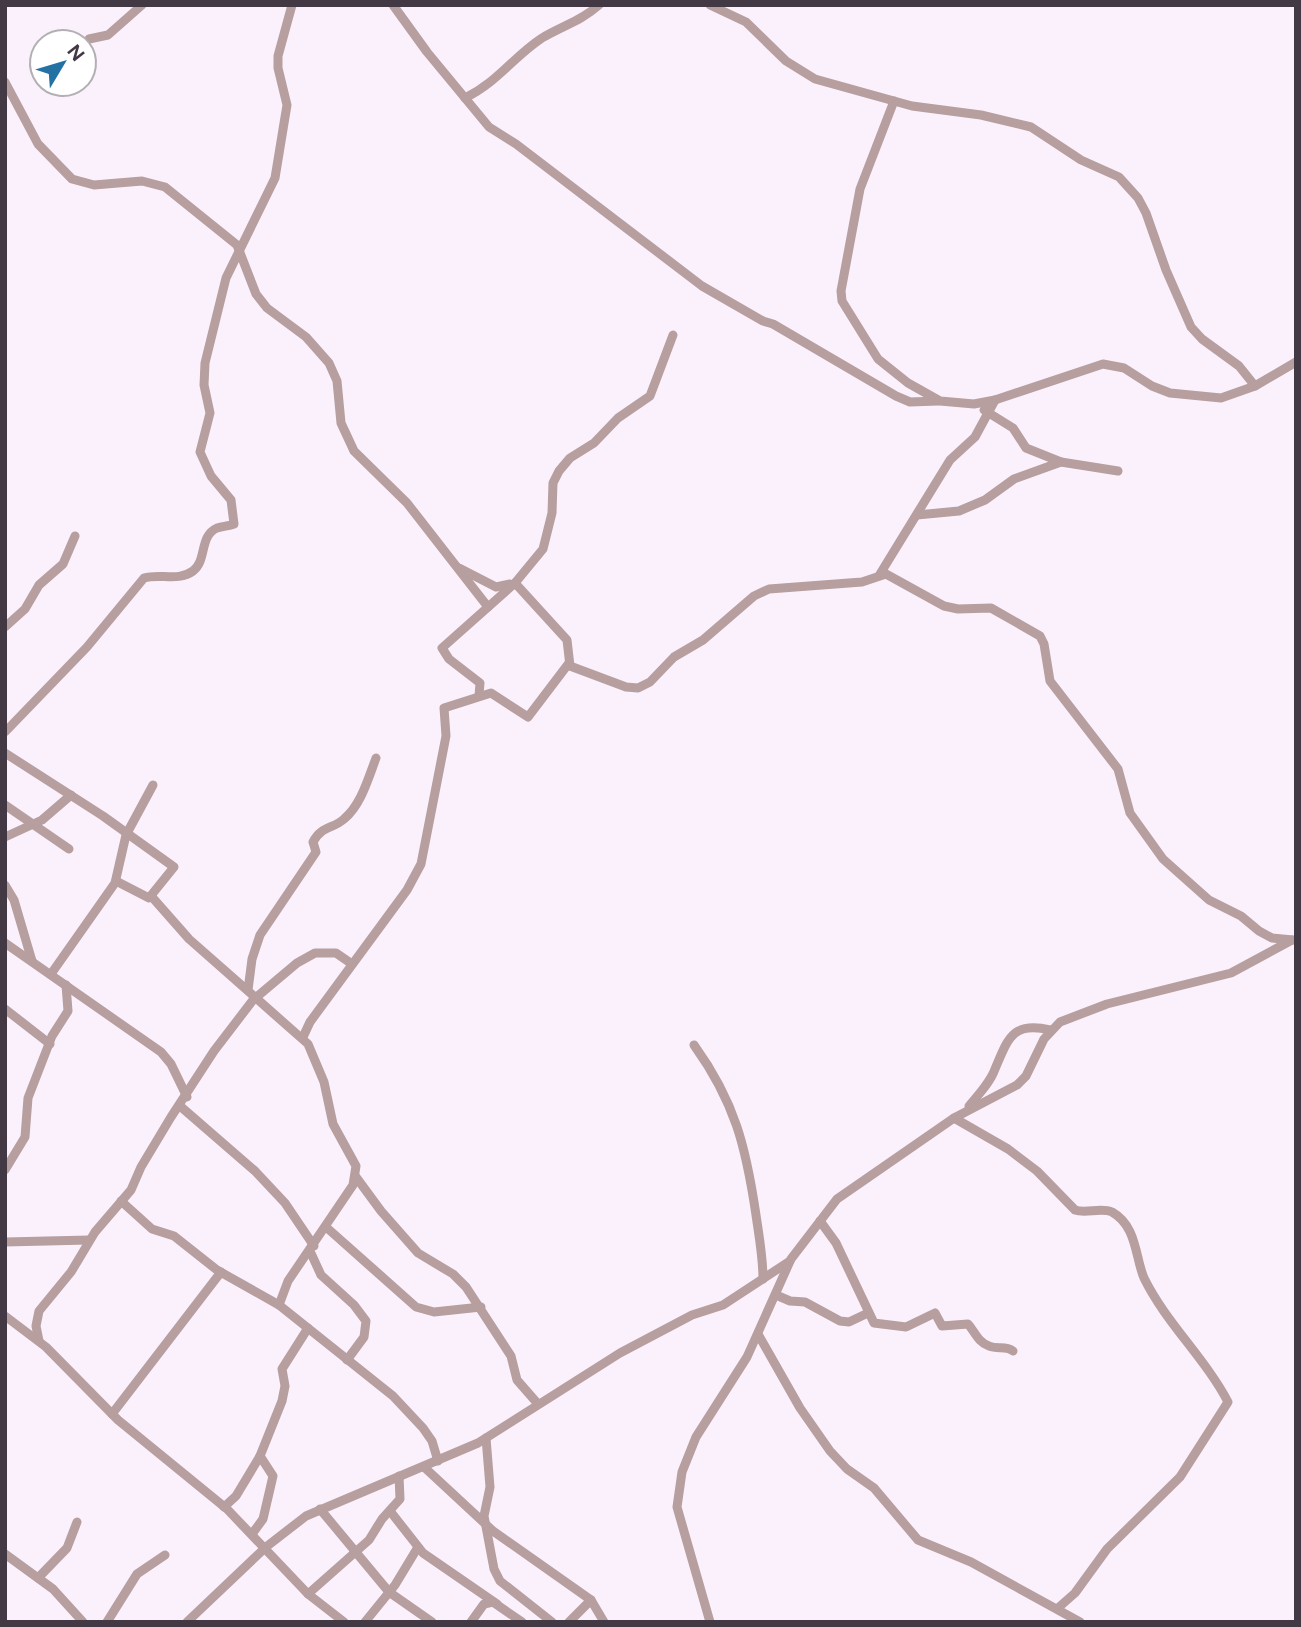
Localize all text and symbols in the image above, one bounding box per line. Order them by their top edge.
north arrow [28,28,98,98]
text: N [62,40,90,66]

